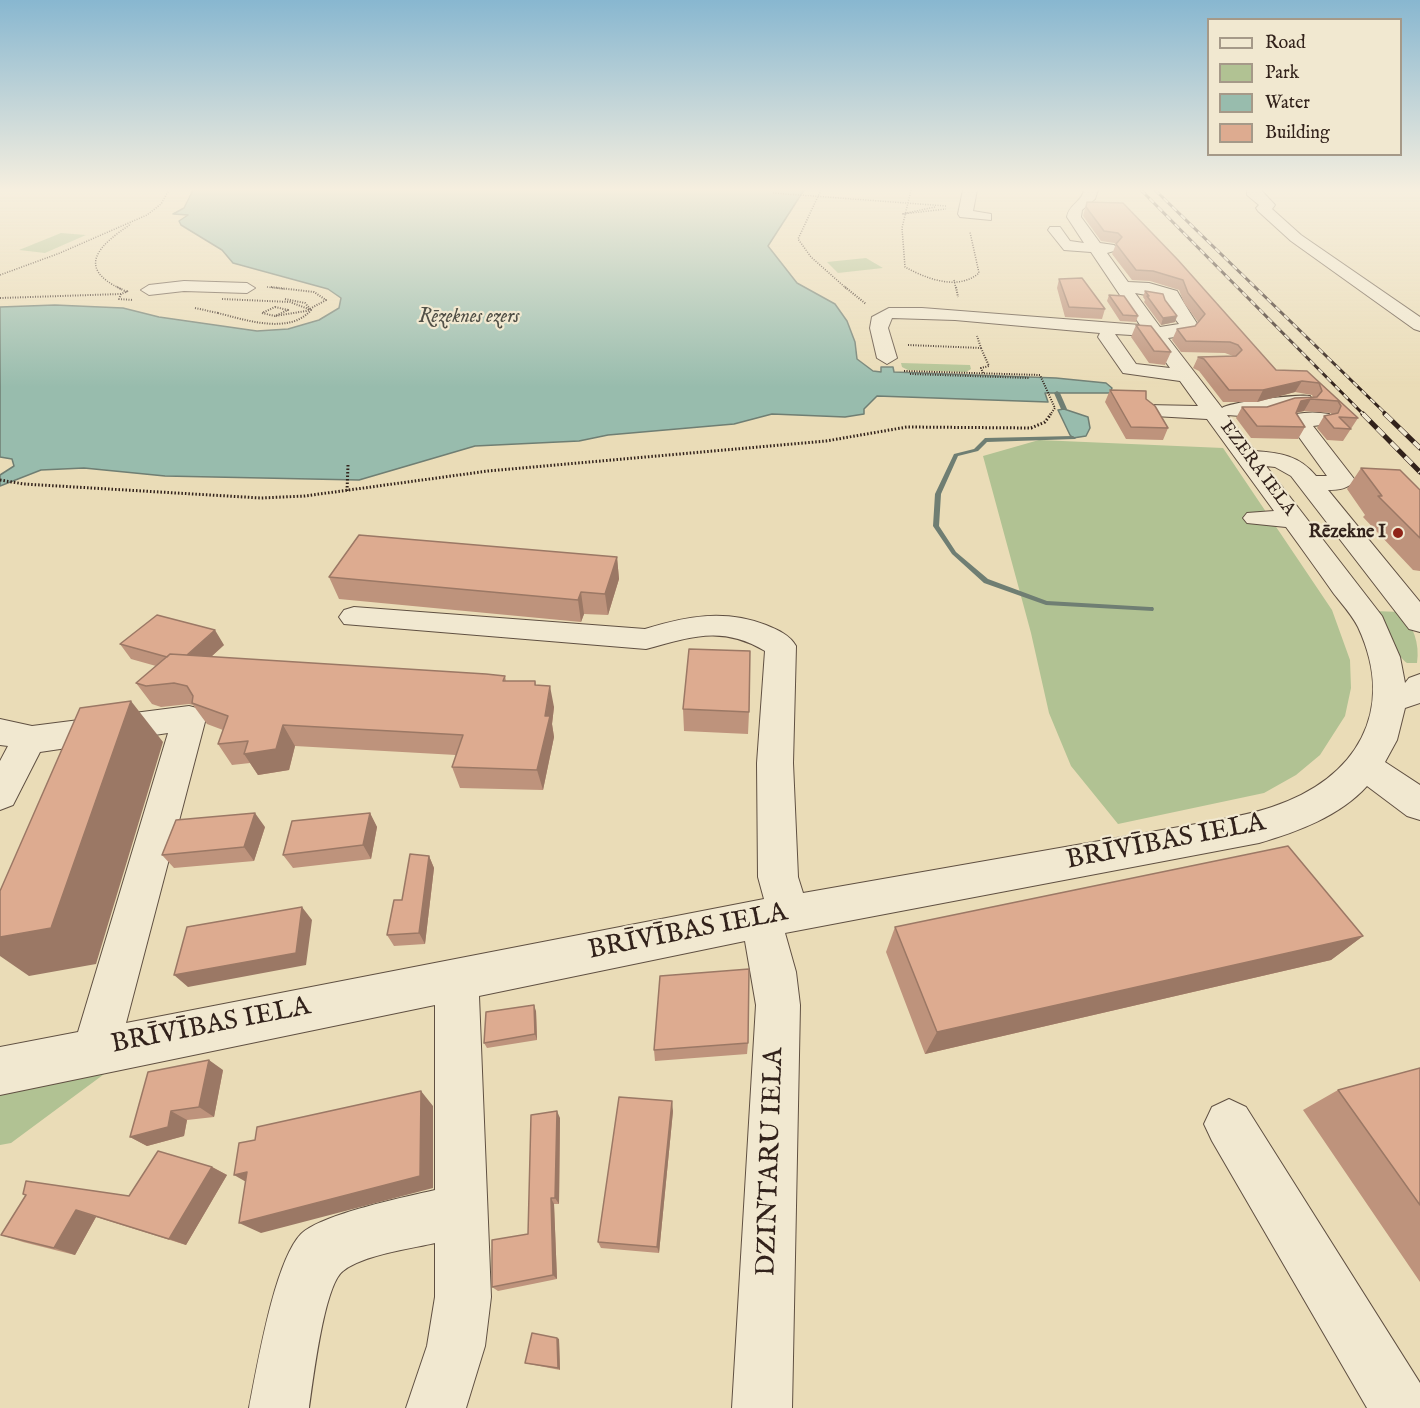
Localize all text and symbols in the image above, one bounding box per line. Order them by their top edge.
legend [1207,18,1402,156]
text: Road [1265,32,1306,55]
text: Park [1265,62,1299,85]
text: Water [1265,92,1310,115]
text: Building [1265,122,1330,145]
water label: Rēzeknes ezers [418,306,520,330]
street label: EZERA IELA [1215,418,1299,520]
place label: Rēzekne I [1308,522,1386,544]
marker: Rēzekne I [1391,526,1405,540]
street label: BRĪVĪBAS IELA [1063,808,1269,878]
street label: BRĪVĪBAS IELA [585,898,791,968]
street label: BRĪVĪBAS IELA [108,992,314,1062]
street label: DZINTARU IELA [752,1047,792,1277]

